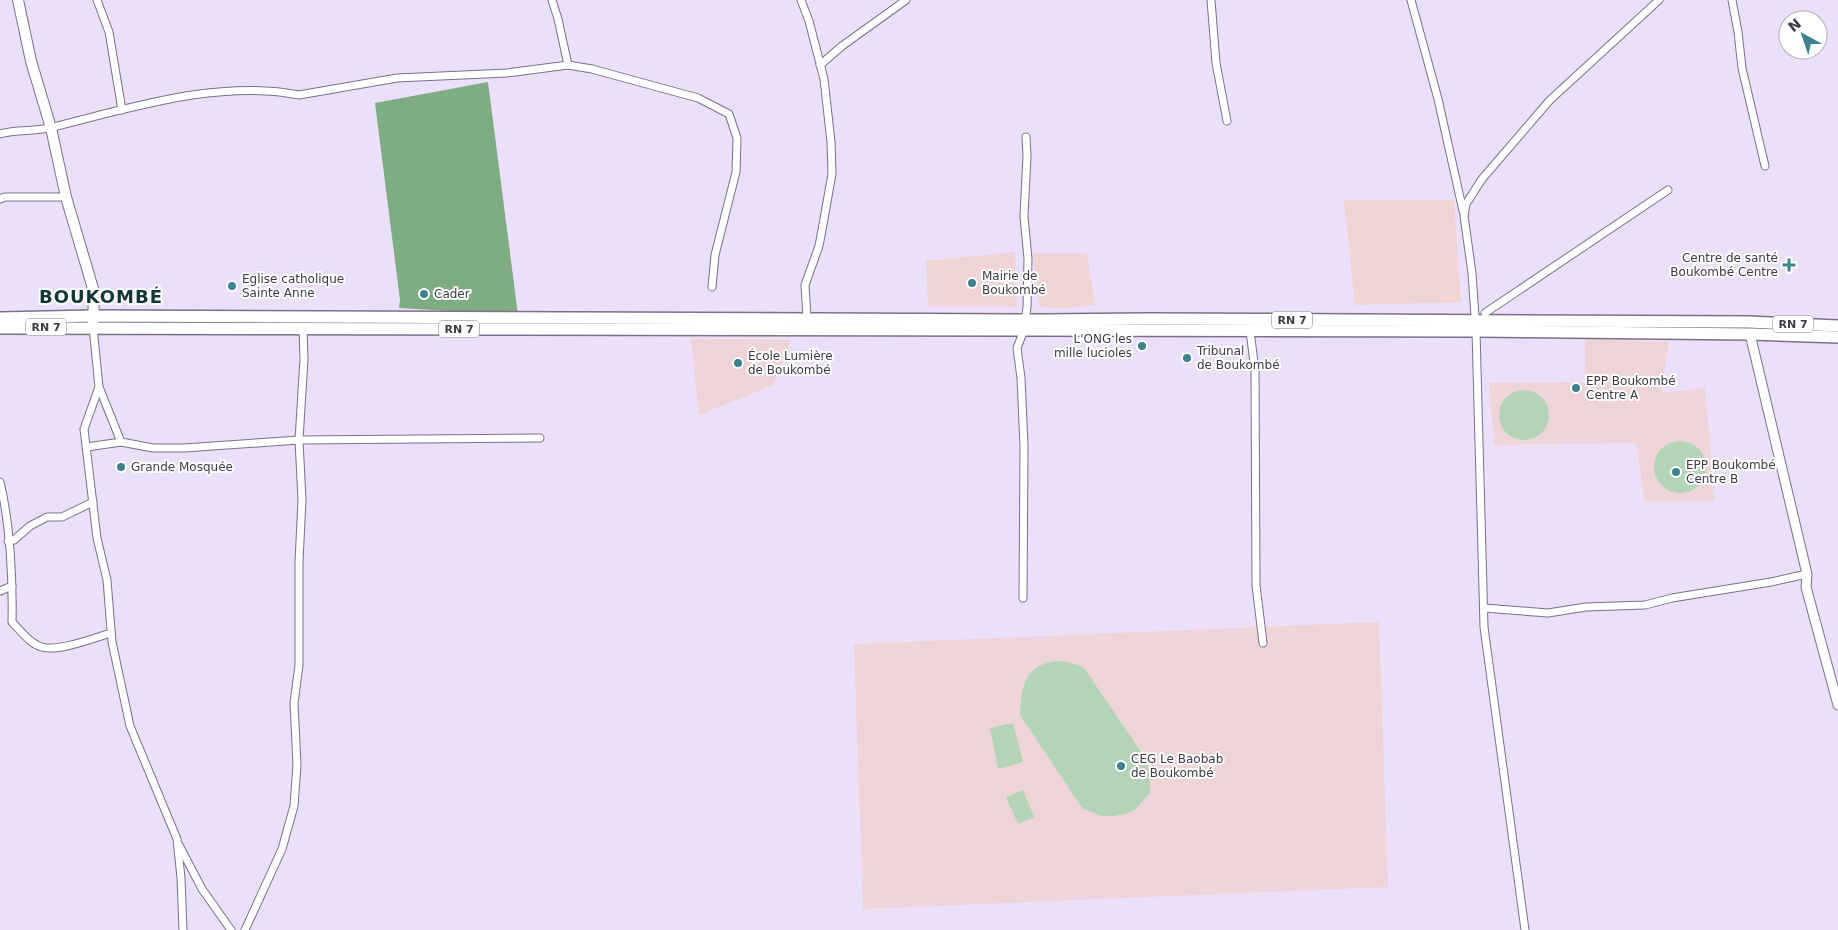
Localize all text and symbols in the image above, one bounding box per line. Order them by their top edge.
north arrow [1778,10,1828,60]
text: N [1785,15,1804,35]
place label: Centre de santé Boukombé Centre [1670,251,1778,279]
marker: Centre de santé Boukombé Centre [1782,258,1796,272]
place label: Mairie de Boukombé [982,269,1046,297]
place label: Eglise catholique Sainte Anne [242,272,344,300]
marker: Mairie de Boukombé [966,277,978,289]
marker: Eglise catholique Sainte Anne [226,280,238,292]
district label: BOUKOMBÉ [39,286,163,307]
place label: Cader [434,287,470,301]
marker: Cader [418,288,430,300]
road number: RN 7 [1272,312,1312,328]
road number: RN 7 [1773,316,1813,332]
road number: RN 7 [26,318,66,336]
road number: RN 7 [439,320,479,338]
place label: L'ONG les mille lucioles [1054,332,1132,360]
marker: L'ONG les mille lucioles [1136,340,1148,352]
place label: Tribunal de Boukombé [1196,344,1280,372]
place label: École Lumière de Boukombé [748,348,833,377]
marker: Tribunal de Boukombé [1181,352,1193,364]
marker: École Lumière de Boukombé [732,357,744,369]
place label: EPP Boukombé Centre A [1586,374,1676,402]
marker: EPP Boukombé Centre A [1570,382,1582,394]
place label: EPP Boukombé Centre B [1686,458,1776,486]
place label: Grande Mosquée [131,460,233,474]
marker: Grande Mosquée [115,461,127,473]
marker: EPP Boukombé Centre B [1670,466,1682,478]
place label: CEG Le Baobab de Boukombé [1131,752,1223,780]
marker: CEG Le Baobab de Boukombé [1115,760,1127,772]

